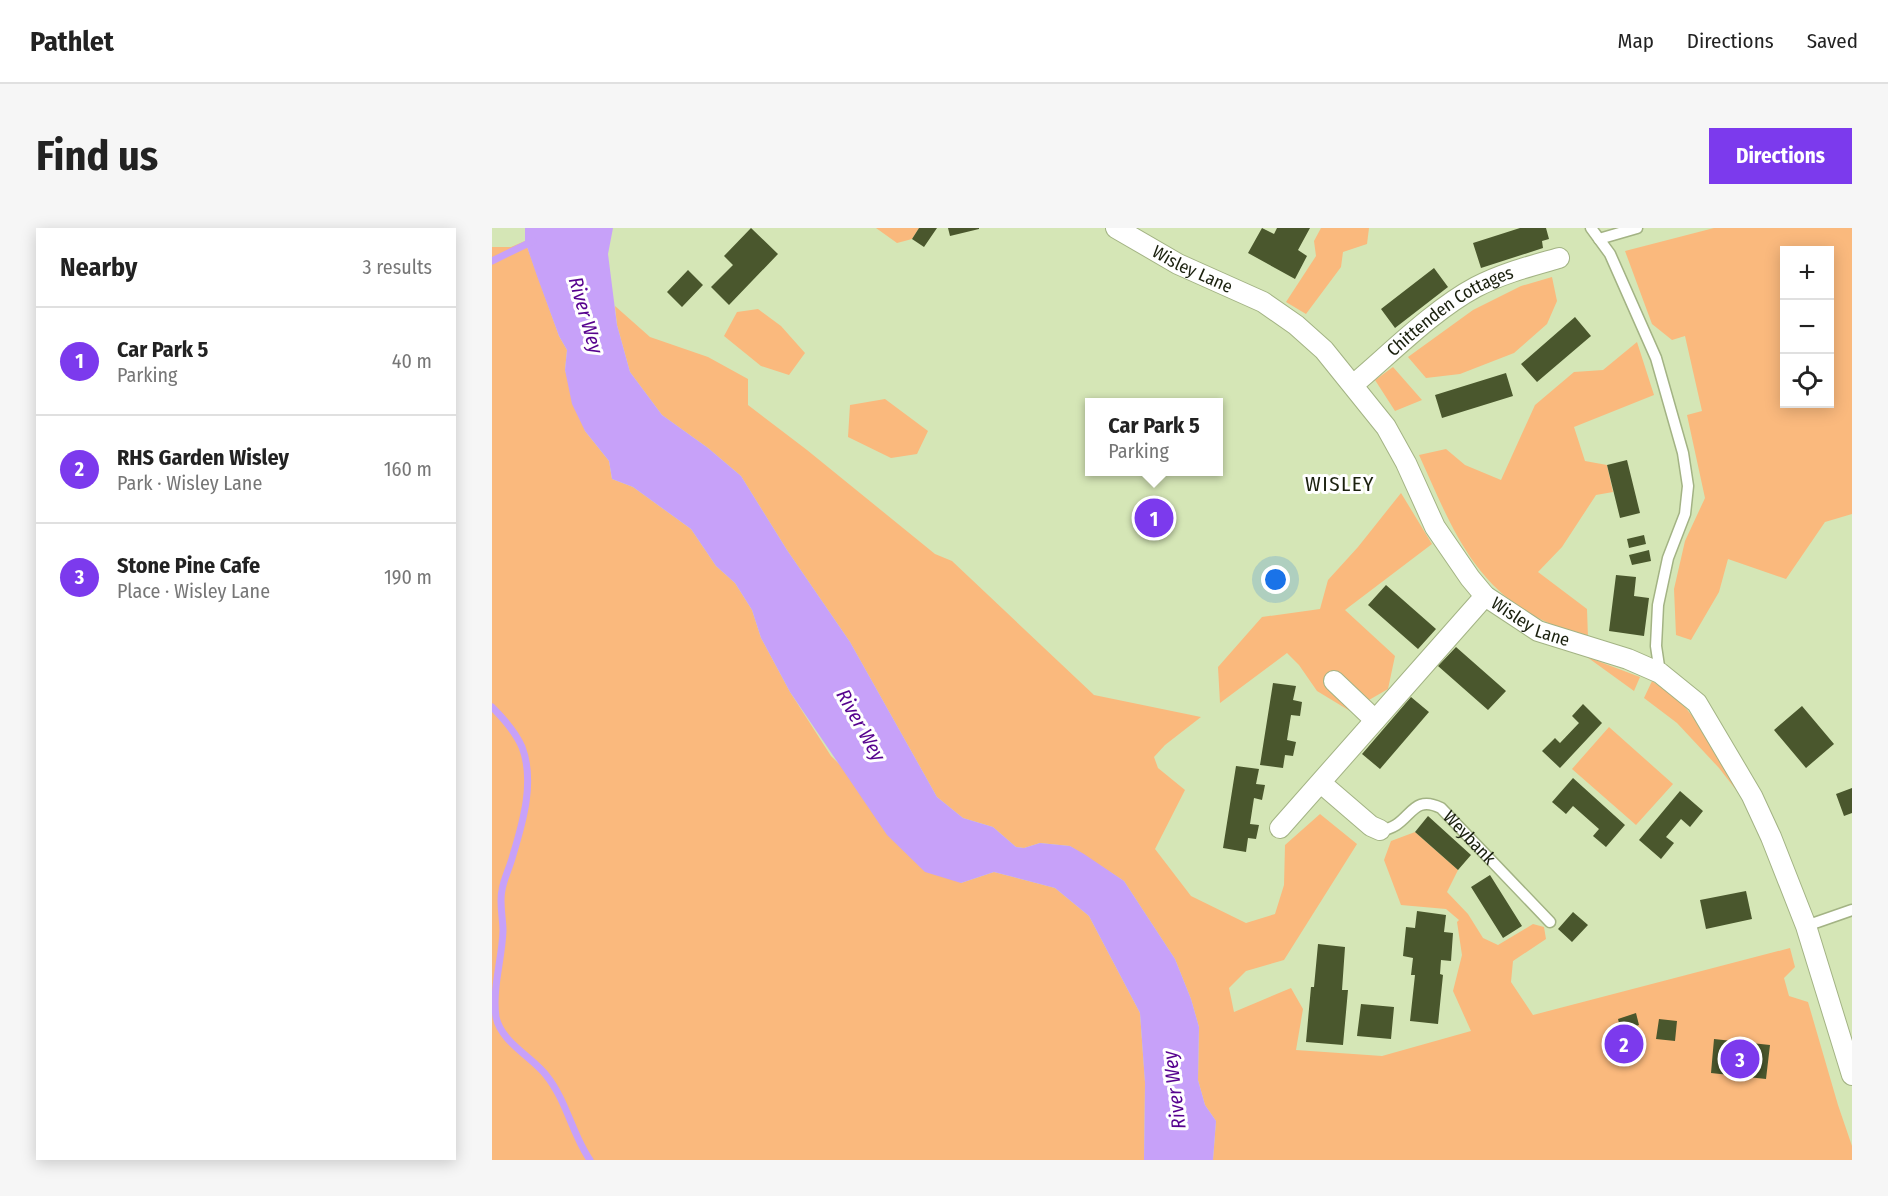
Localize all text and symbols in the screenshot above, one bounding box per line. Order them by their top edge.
text: Pathlet [30,25,114,58]
text: Map [1617,28,1654,54]
text: Directions [1687,28,1774,54]
text: Saved [1807,28,1858,54]
button: Directions [1709,128,1852,184]
text: Find us [36,131,158,181]
street label: Wisley Lane [1148,240,1236,298]
map controls [1780,246,1834,408]
button: + [1780,246,1834,300]
text: Nearby [60,252,137,283]
text: 3 results [363,255,432,279]
street label: Chittenden Cottages [1382,261,1517,361]
water label: River Wey [564,274,609,357]
button: − [1780,300,1834,354]
text: Car Park 5 [117,336,208,363]
text: 1 [75,349,84,373]
text: 40 m [392,349,432,373]
button: locate [1780,354,1834,408]
text: Parking [117,363,178,387]
popup [1085,398,1223,476]
text: Car Park 5 [1108,412,1200,439]
text: Parking [1108,439,1169,463]
text: RHS Garden Wisley [117,444,289,471]
text: 2 [75,457,84,481]
text: 160 m [384,457,432,481]
text: Park · Wisley Lane [117,471,262,495]
district label: WISLEY [1305,471,1375,497]
pin: 1 [1134,496,1174,540]
text: Stone Pine Cafe [117,552,260,579]
text: 3 [75,565,84,589]
text: 190 m [384,565,432,589]
your location [1261,565,1290,594]
text: Place · Wisley Lane [117,579,270,603]
street label: Wisley Lane [1487,592,1573,651]
water label: River Wey [831,685,891,766]
street label: Weybank [1439,806,1501,870]
pin: 2 [1604,1022,1644,1066]
pin: 3 [1720,1036,1760,1082]
water label: River Wey [1157,1048,1191,1130]

